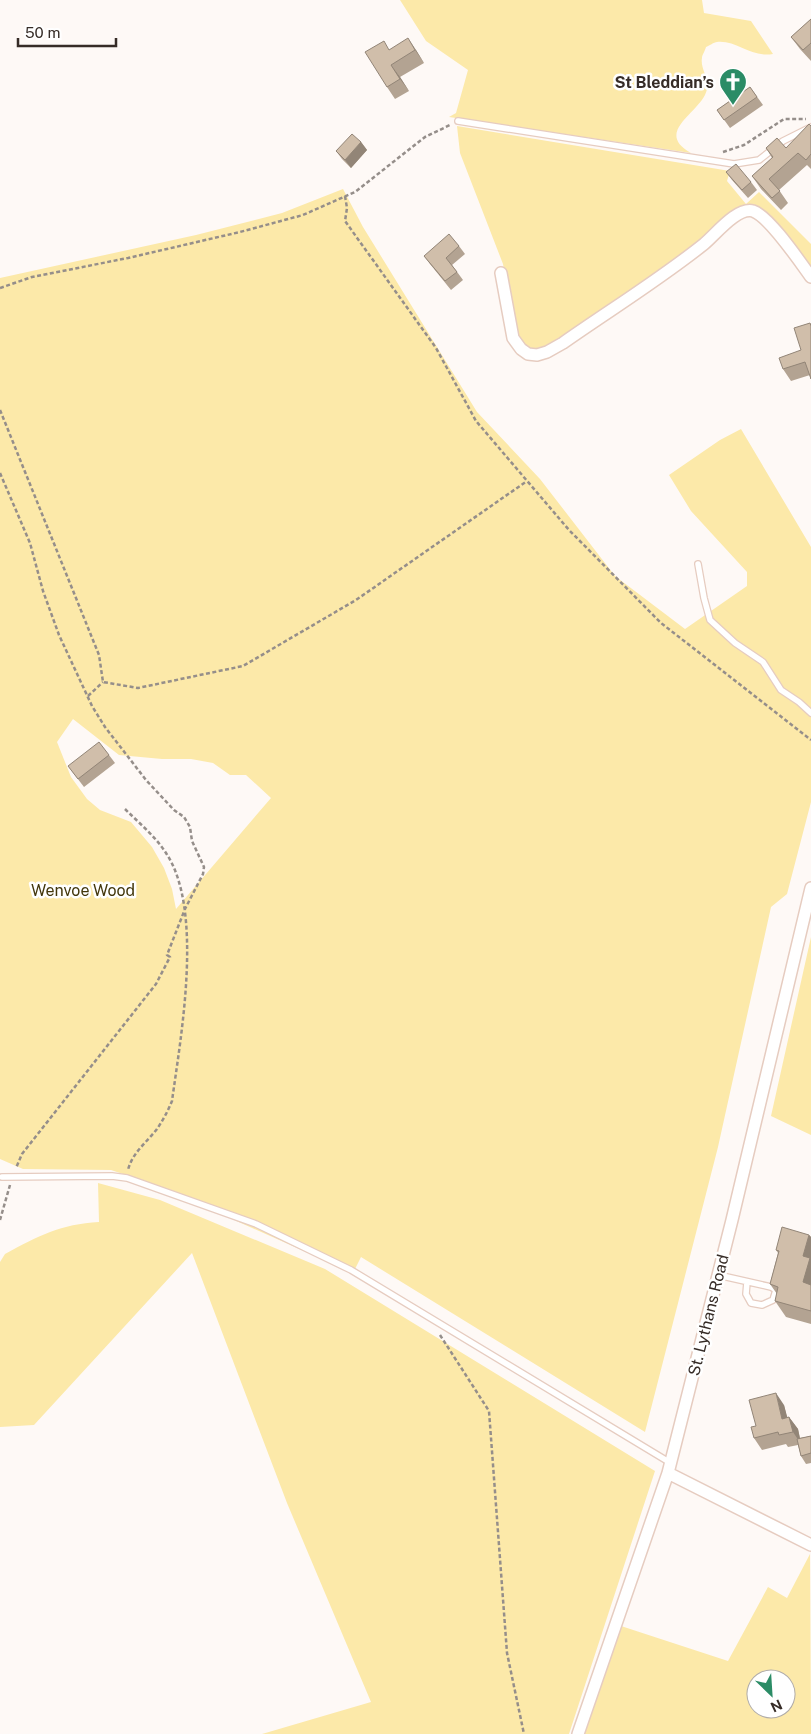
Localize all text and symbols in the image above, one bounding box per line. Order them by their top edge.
scale bar [18,15,115,47]
text: 50 m [25,24,60,41]
church icon: St Bleddian’s [718,67,748,106]
place label: St Bleddian’s [614,73,714,92]
park label: Wenvoe Wood [31,881,135,900]
street label: St. Lythans Road [684,1252,733,1378]
north arrow [746,1669,796,1719]
text: N [768,1696,785,1715]

